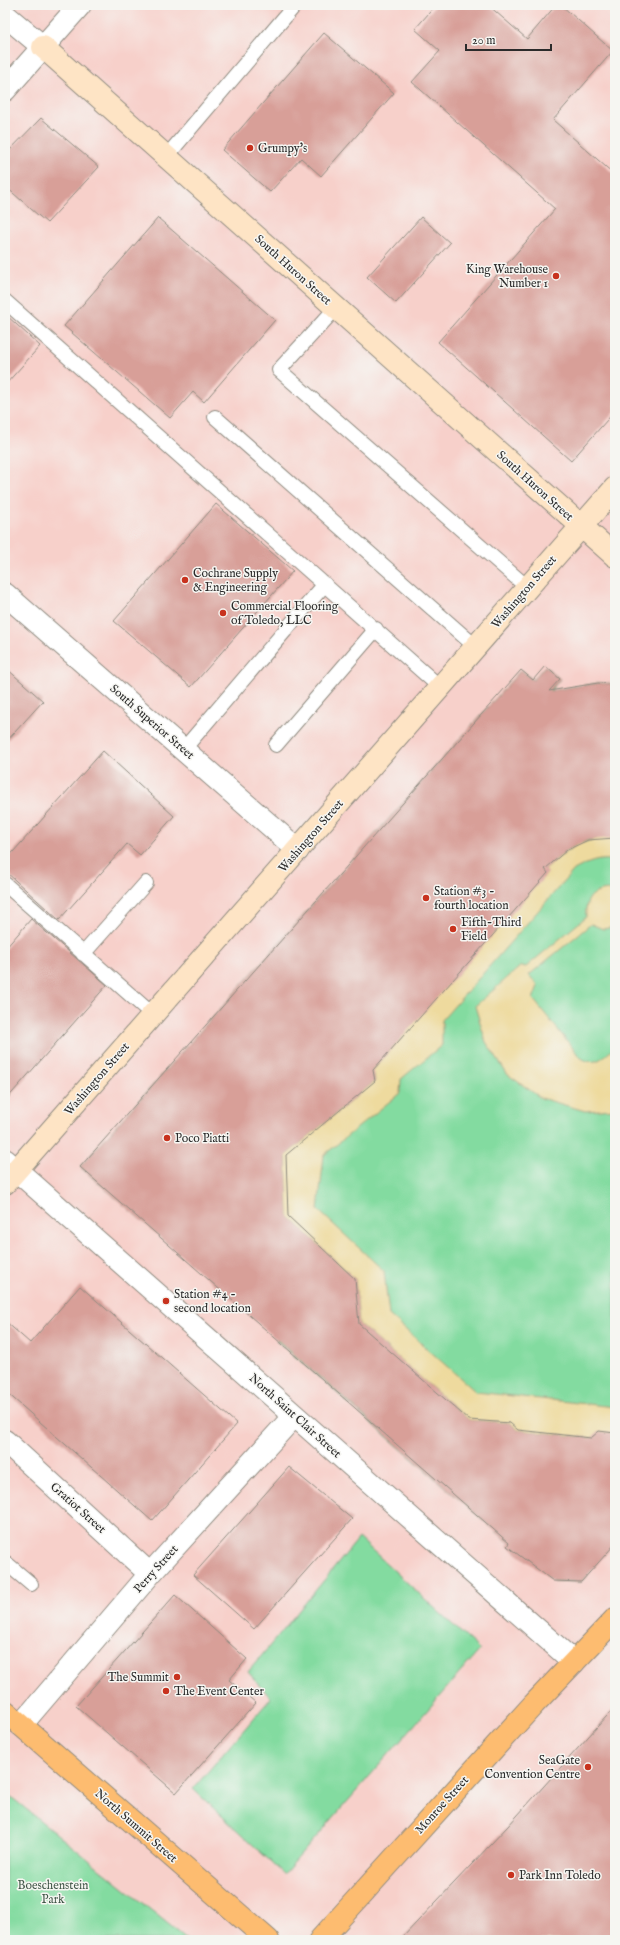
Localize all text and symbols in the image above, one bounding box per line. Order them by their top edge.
scale bar [466,26,551,52]
text: 20 m [472,33,495,48]
place label: Grumpy's [258,141,307,157]
marker: Grumpy's [245,143,255,153]
street label: South Huron Street [252,232,334,308]
place label: King Warehouse Number 1 [466,262,548,291]
marker: King Warehouse Number 1 [551,271,561,281]
street label: South Huron Street [494,448,576,524]
street label: Washington Street [488,552,560,632]
place label: Cochrane Supply & Engineering [193,566,278,595]
marker: Cochrane Supply & Engineering [180,575,190,585]
place label: Commercial Flooring of Toledo, LLC [231,599,339,628]
marker: Commercial Flooring of Toledo, LLC [218,608,228,618]
street label: South Superior Street [106,681,197,764]
street label: Washington Street [275,796,347,876]
place label: Station #3 - fourth location [434,884,509,913]
marker: Station #3 - fourth location [421,893,431,903]
place label: Fifth-Third Field [461,915,522,944]
marker: Fifth-Third Field [448,924,458,934]
street label: Washington Street [61,1039,133,1119]
place label: Poco Piatti [175,1131,229,1146]
marker: Poco Piatti [162,1133,172,1143]
place label: Station #4 - second location [174,1287,251,1316]
marker: Station #4 - second location [161,1296,171,1306]
street label: North Saint Clair Street [246,1371,344,1461]
street label: Gratiot Street [47,1479,109,1537]
street label: Perry Street [131,1542,181,1596]
place label: The Summit [108,1670,169,1685]
marker: The Summit [172,1672,182,1682]
place label: The Event Center [174,1684,264,1699]
marker: The Event Center [161,1686,171,1696]
place label: SeaGate Convention Centre [484,1753,580,1782]
marker: SeaGate Convention Centre [583,1762,593,1772]
street label: Monroe Street [412,1773,472,1837]
street label: North Summit Street [92,1786,180,1866]
place label: Park Inn Toledo [519,1868,601,1883]
marker: Park Inn Toledo [506,1870,516,1880]
park label: Boeschenstein Park [18,1878,89,1907]

